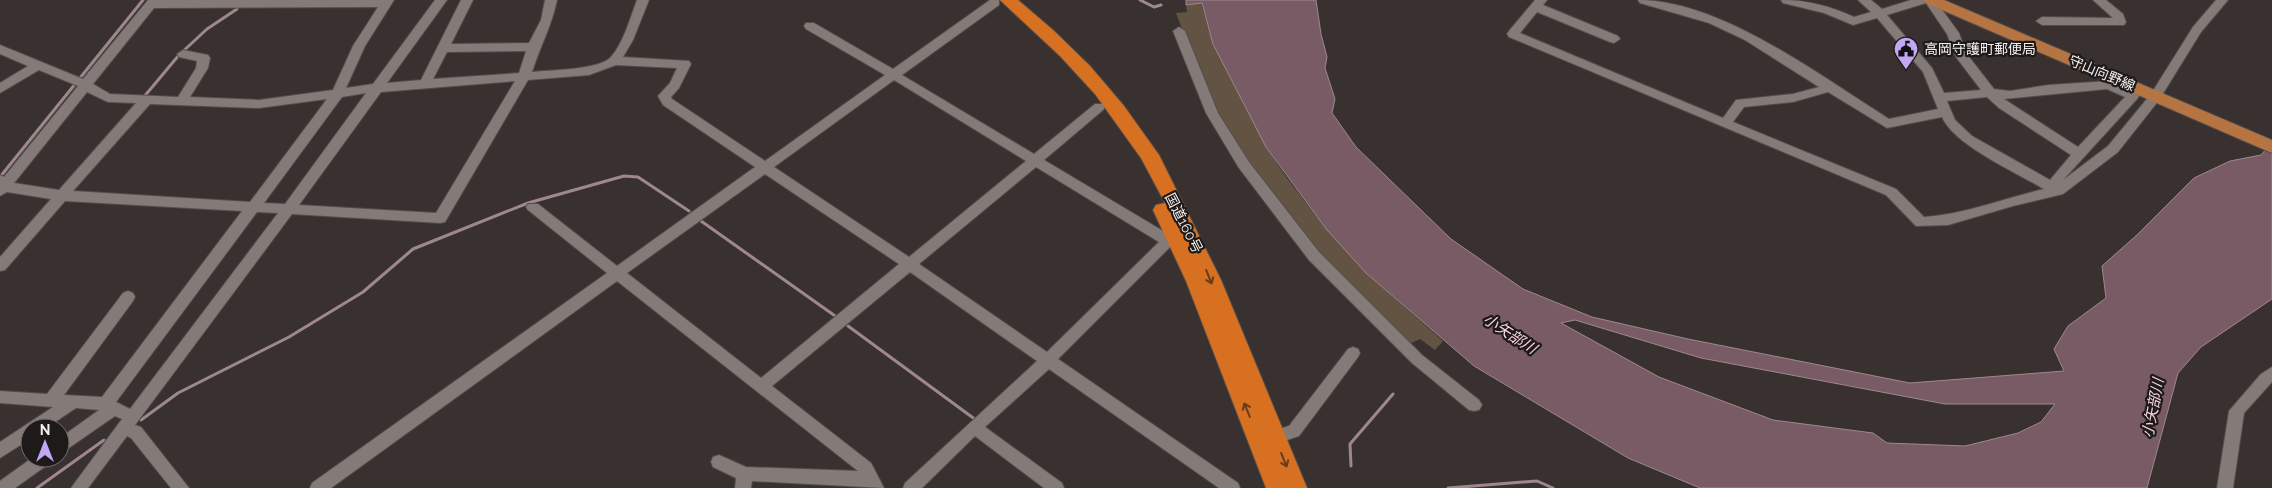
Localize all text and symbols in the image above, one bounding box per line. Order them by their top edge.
public building icon: 高岡守護町郵便局 [1893,36,1919,70]
place label: 高岡守護町郵便局 [1924,41,2036,57]
street label: 守山向野線 [2067,52,2137,94]
street label: 国道160号 [1162,190,1206,256]
one-way arrow [1205,269,1215,284]
water label: 小矢部川 [1480,310,1542,359]
water label: 小矢部川 [2138,375,2168,439]
one-way arrow [1241,403,1251,418]
north arrow [20,418,70,468]
text: N [40,422,50,438]
one-way arrow [1280,451,1289,467]

